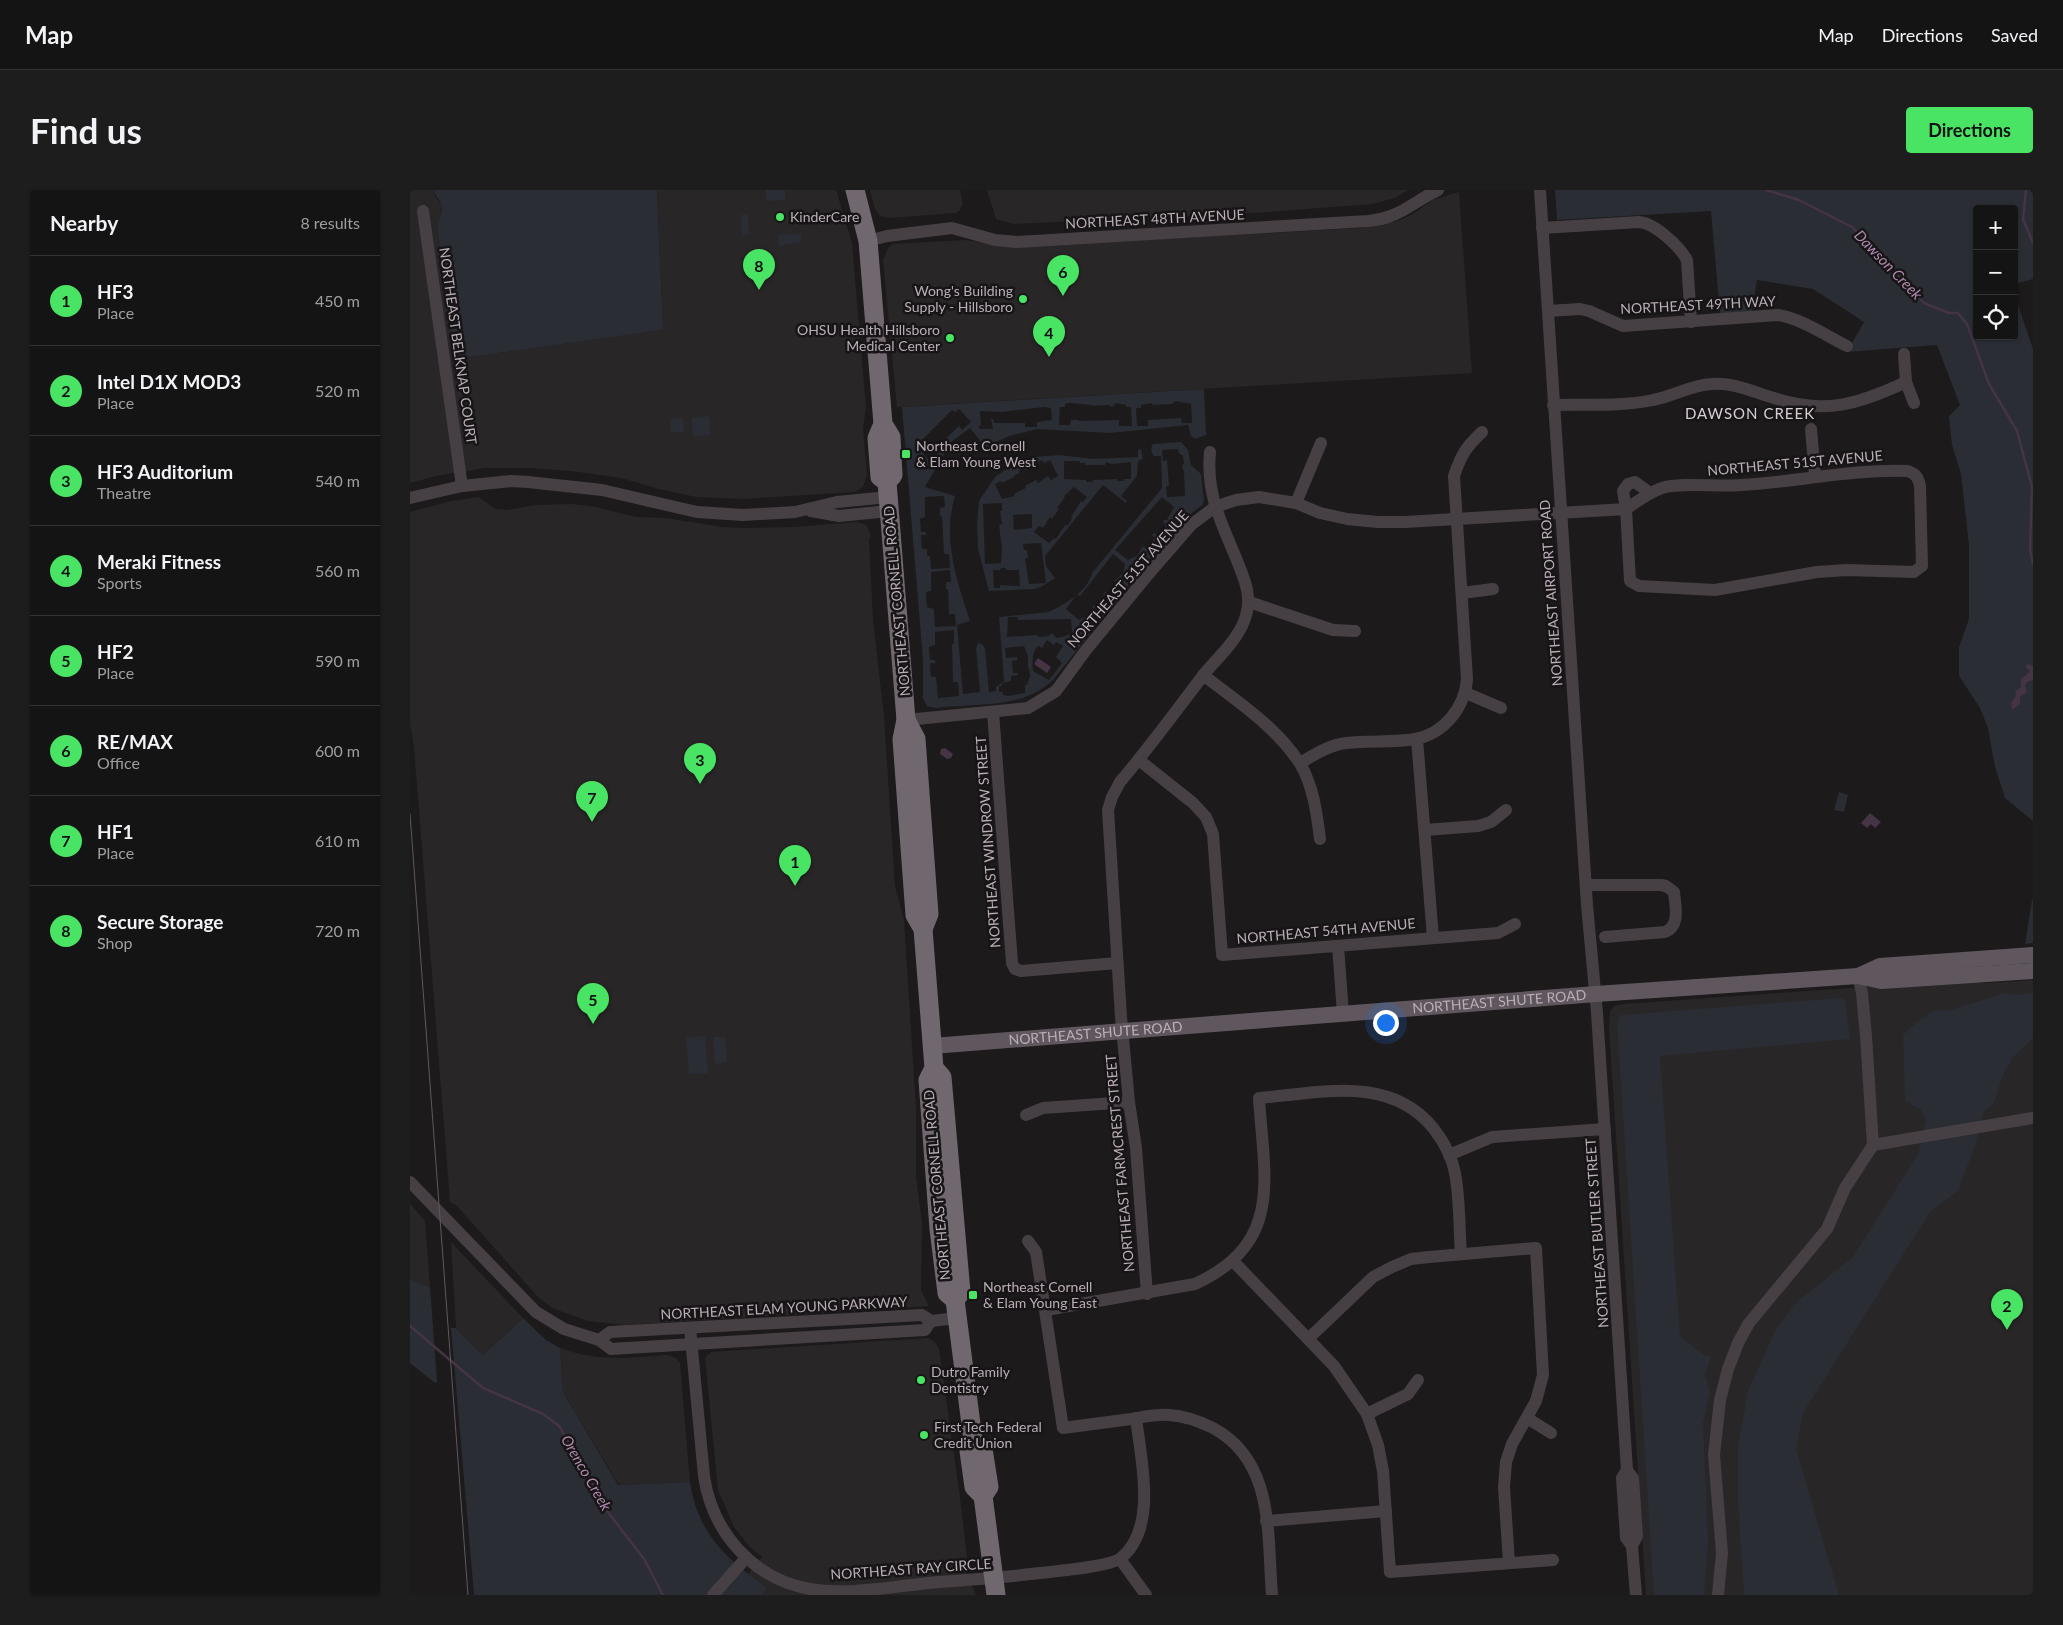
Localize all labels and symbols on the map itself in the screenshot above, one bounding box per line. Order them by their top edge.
street label: NORTHEAST 48TH AVENUE [1065,205,1245,232]
place label: KinderCare [790,208,859,225]
marker: KinderCare [774,211,786,223]
water label: Dawson Creek [1851,226,1927,303]
street label: NORTHEAST BELKNAP COURT [436,246,481,446]
pin: 8 [743,249,775,290]
pin: 6 [1047,255,1079,296]
place label: Wong's Building Supply - Hillsboro [904,282,1013,315]
street label: NORTHEAST 49TH WAY [1620,292,1776,317]
marker: Wong's Building Supply - Hillsboro [1017,293,1029,305]
pin: 4 [1033,316,1065,357]
place label: OHSU Health Hillsboro Medical Center [797,321,940,354]
marker: OHSU Health Hillsboro Medical Center [944,332,956,344]
district label: DAWSON CREEK [1685,404,1815,422]
place label: Northeast Cornell & Elam Young West [916,437,1036,470]
street label: NORTHEAST 51ST AVENUE [1707,446,1883,479]
marker: Northeast Cornell & Elam Young West [900,448,912,460]
street label: NORTHEAST AIRPORT ROAD [1536,499,1565,687]
street label: NORTHEAST CORNELL ROAD [880,505,913,697]
street label: NORTHEAST 51ST AVENUE [1063,507,1192,651]
street label: NORTHEAST WINDROW STREET [972,735,1003,948]
pin: 3 [684,743,716,784]
pin: 7 [576,781,608,822]
pin: 1 [779,845,811,886]
street label: NORTHEAST 54TH AVENUE [1236,914,1416,947]
pin: 5 [577,983,609,1024]
street label: NORTHEAST SHUTE ROAD [1412,986,1587,1016]
your location [1373,1010,1399,1036]
street label: NORTHEAST SHUTE ROAD [1008,1017,1183,1048]
street label: NORTHEAST FARMCREST STREET [1101,1053,1137,1273]
street label: NORTHEAST CORNELL ROAD [920,1089,953,1281]
street label: NORTHEAST BUTLER STREET [1581,1137,1612,1328]
place label: Northeast Cornell & Elam Young East [983,1278,1097,1311]
marker: Northeast Cornell & Elam Young East [967,1289,979,1301]
pin: 2 [1991,1289,2023,1330]
street label: NORTHEAST ELAM YOUNG PARKWAY [660,1293,908,1322]
place label: Dutro Family Dentistry [931,1363,1011,1396]
marker: Dutro Family Dentistry [915,1374,927,1386]
place label: First Tech Federal Credit Union [934,1418,1042,1451]
marker: First Tech Federal Credit Union [918,1429,930,1441]
water label: Orenco Creek [558,1431,616,1514]
street label: NORTHEAST RAY CIRCLE [830,1554,992,1583]

